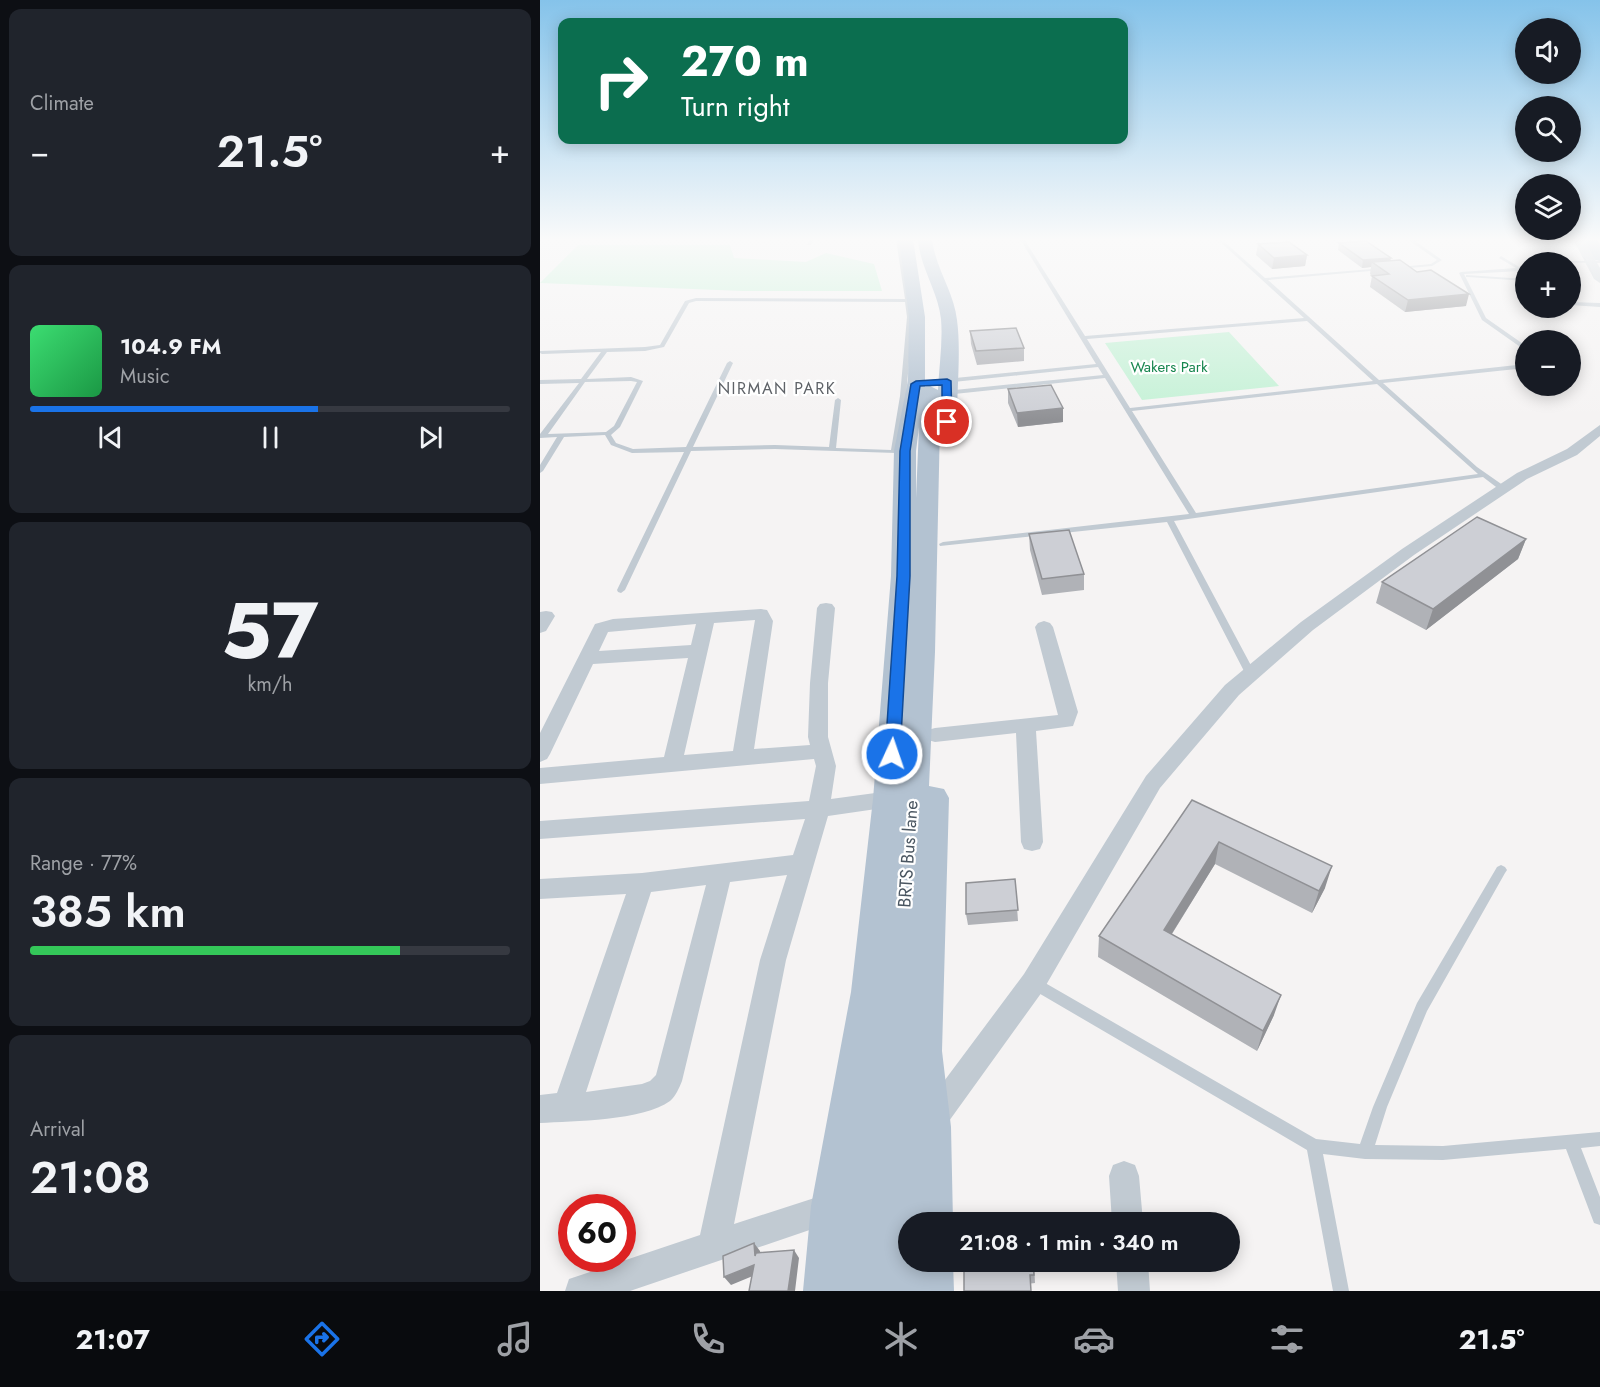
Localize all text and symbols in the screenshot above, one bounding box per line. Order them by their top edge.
map controls [1515,18,1581,396]
button: sound [1515,18,1581,84]
text: 270 m [681,31,809,92]
icon: right [582,42,660,120]
text: Turn right [681,87,789,126]
text: Climate [30,89,94,118]
button: search [1515,96,1581,162]
text: 21.5° [217,119,322,184]
text: − [30,128,49,175]
text: + [490,128,510,175]
button: layers [1515,174,1581,240]
button: + [1515,252,1581,318]
text: 104.9 FM [120,330,221,362]
button: − [1515,330,1581,396]
park label: Wakers Park [1130,356,1208,378]
text: Music [120,362,170,391]
district label: NIRMAN PARK [718,377,836,400]
pin [921,396,972,447]
icon: arrive [930,405,963,438]
icon: previous [94,421,127,454]
icon: pause [254,421,287,454]
icon: next [414,421,447,454]
text: 57 [221,575,319,687]
text: km/h [247,670,293,699]
position arrow [860,722,924,786]
street label: BRTS Bus lane [891,800,925,908]
text: Range · 77% [30,849,137,878]
text: 385 km [30,879,186,944]
text: Arrival [30,1115,85,1144]
text: 21:08 [30,1145,151,1210]
speed limit sign: 60 [558,1194,636,1272]
text: 21:08 · 1 min · 340 m [960,1226,1178,1258]
icon: directions [301,1318,343,1360]
icon: music [494,1318,536,1360]
icon: phone [687,1318,729,1360]
icon: climate [880,1318,922,1360]
icon: car [1073,1318,1115,1360]
icon: filters [1266,1318,1308,1360]
text: 21:07 [76,1320,150,1359]
text: 21.5° [1459,1320,1524,1359]

